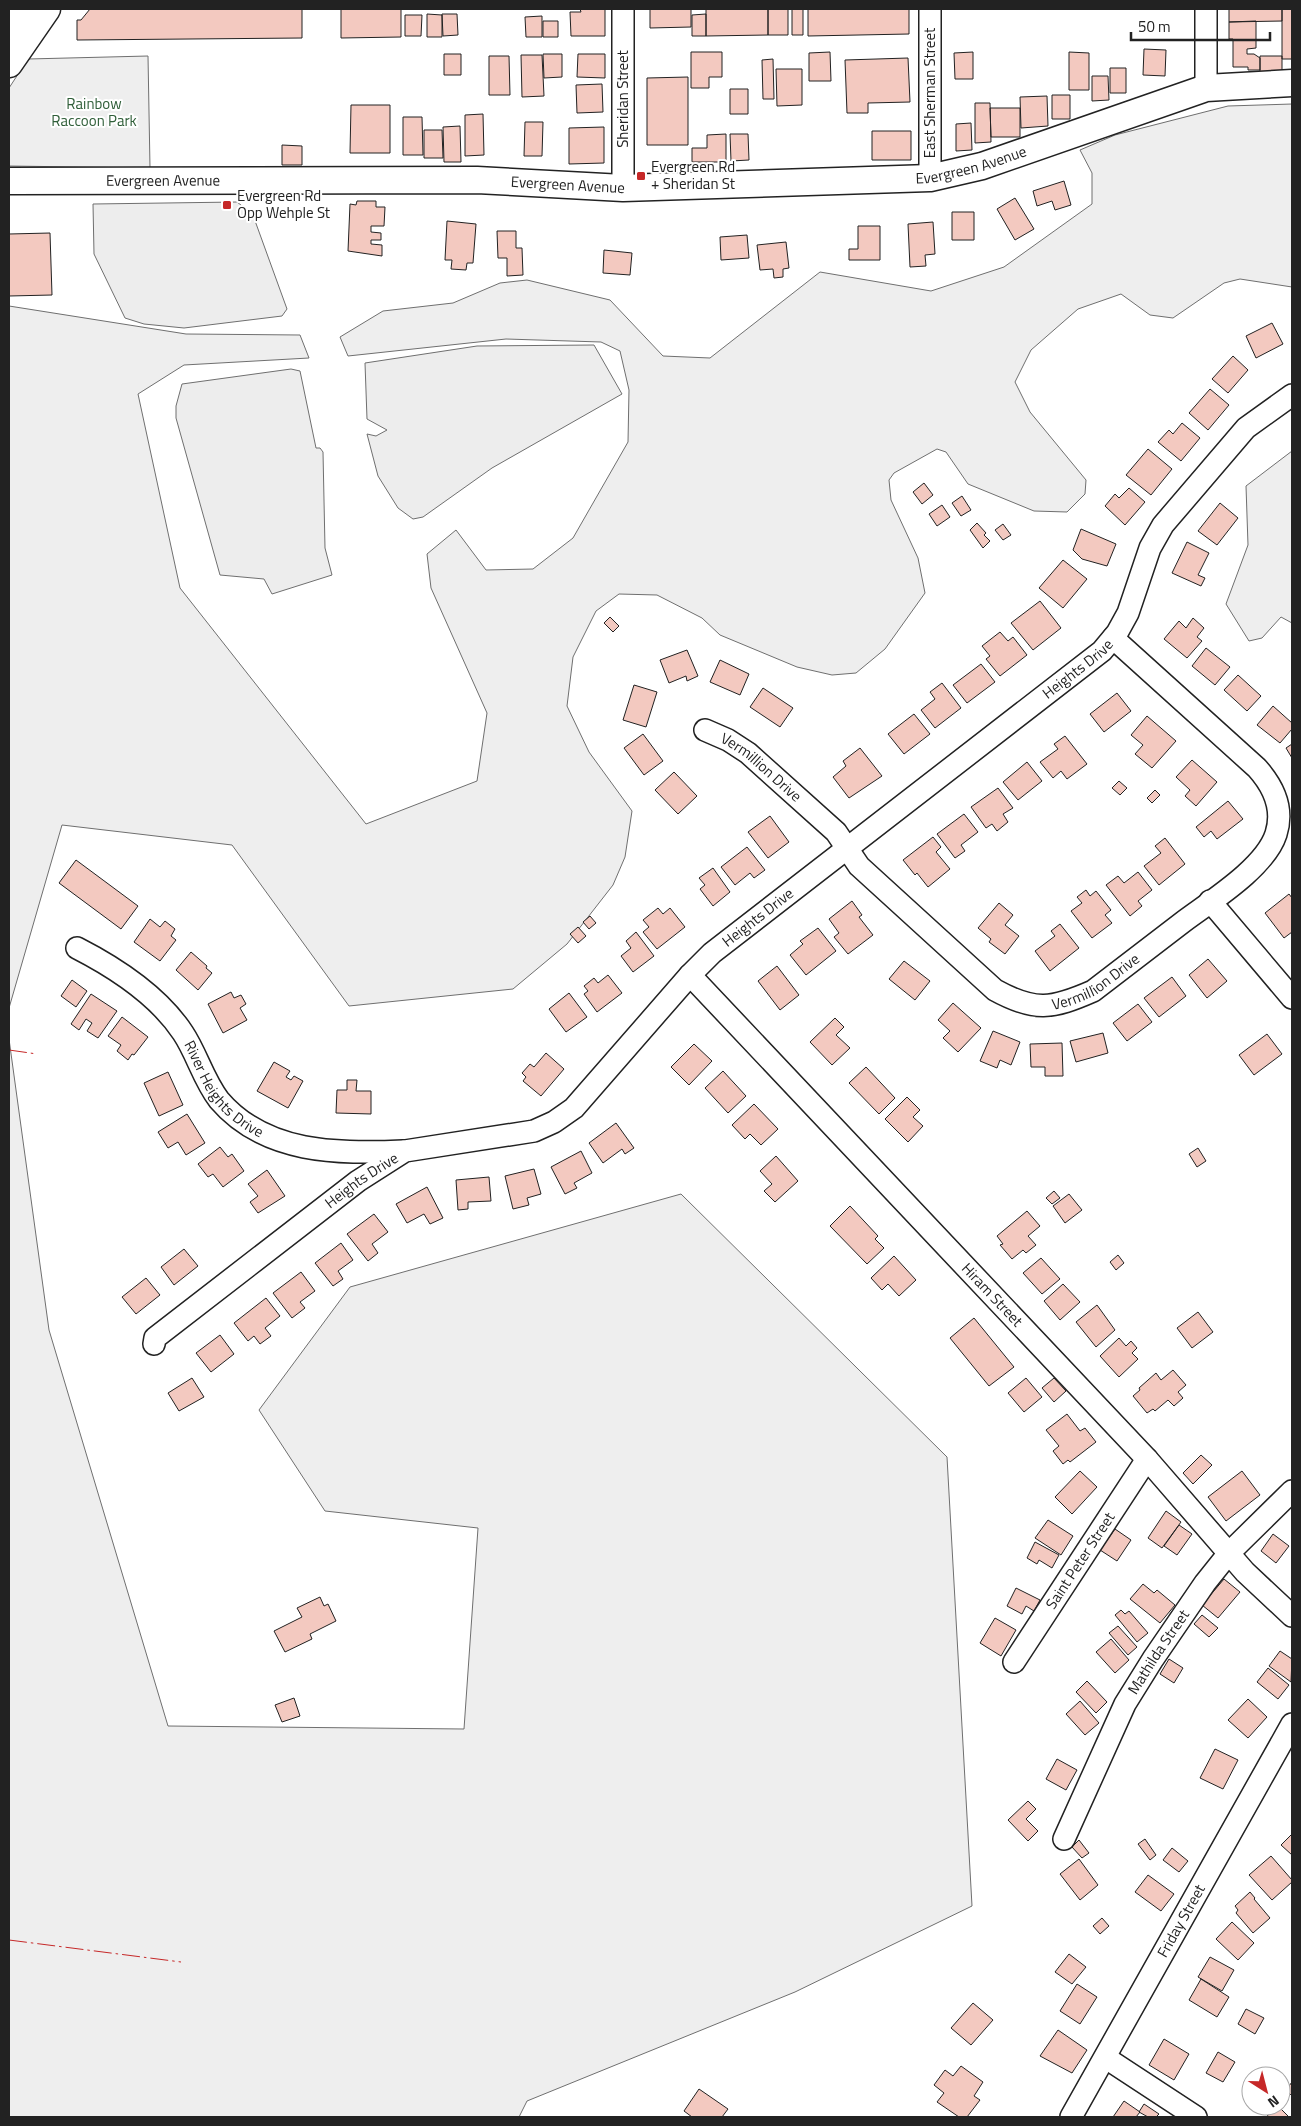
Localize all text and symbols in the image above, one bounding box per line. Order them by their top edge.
scale bar [1131,10,1270,42]
text: 50 m [1138,15,1171,38]
street label: East Sherman Street [918,27,941,158]
street label: Sheridan Street [611,49,634,148]
park label: Rainbow Raccoon Park [51,92,137,132]
street label: Evergreen Avenue [915,139,1029,189]
place label: Evergreen Rd + Sheridan St [651,155,736,195]
street label: Evergreen Avenue [106,169,220,192]
street label: Evergreen Avenue [510,170,626,199]
marker: Evergreen Rd + Sheridan St [635,170,647,182]
place label: Evergreen Rd Opp Wehple St [237,184,331,224]
marker: Evergreen Rd Opp Wehple St [221,199,233,211]
street label: Heights Drive [1037,634,1118,704]
street label: Vermillion Drive [717,726,807,807]
street label: Heights Drive [717,882,798,952]
street label: Vermillion Drive [1050,947,1144,1016]
street label: River Heights Drive [179,1036,268,1143]
street label: Heights Drive [320,1146,403,1214]
street label: Hiram Street [956,1257,1029,1332]
street label: Saint Peter Street [1040,1507,1121,1614]
street label: Mathilda Street [1122,1604,1195,1699]
street label: Friday Street [1151,1879,1211,1961]
north arrow [1241,2066,1291,2116]
text: N [1264,2091,1284,2113]

